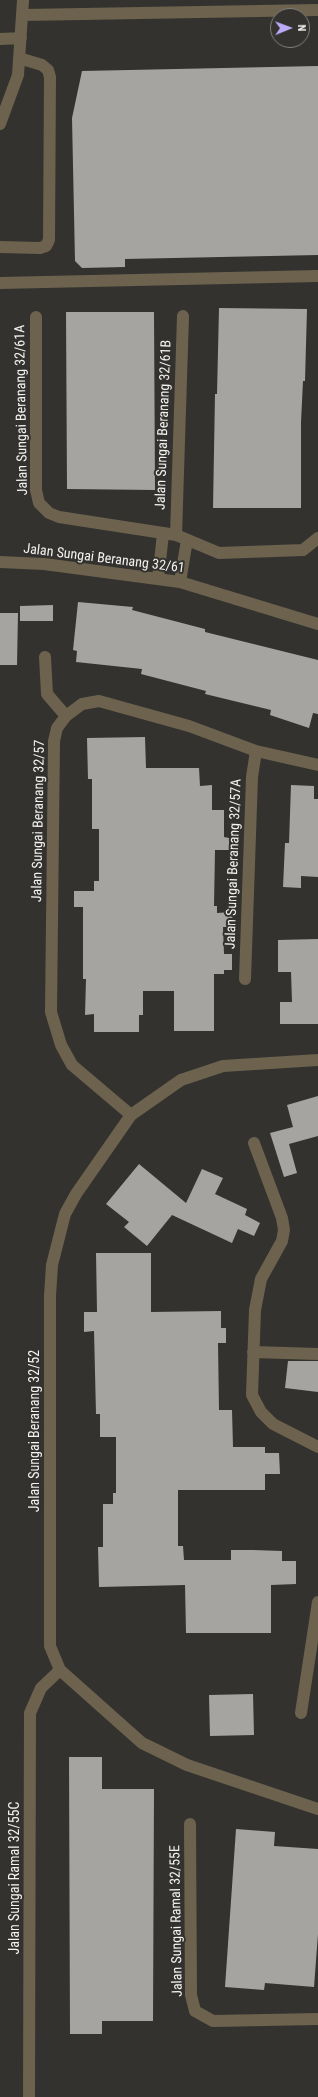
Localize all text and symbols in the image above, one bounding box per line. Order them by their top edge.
north arrow [270,8,310,48]
text: N [295,24,308,31]
street label: Jalan Sungai Beranang 32/61A [12,325,32,495]
street label: Jalan Sungai Beranang 32/61B [153,340,175,510]
street label: Jalan Sungai Beranang 32/61 [22,541,186,577]
street label: Jalan Sungai Beranang 32/57 [29,740,49,902]
street label: Jalan Sungai Beranang 32/57A [223,779,245,949]
street label: Jalan Sungai Beranang 32/52 [27,1350,43,1512]
street label: Jalan Sungai Ramal 32/55C [7,1802,23,1954]
street label: Jalan Sungai Ramal 32/55E [167,1845,187,1997]

